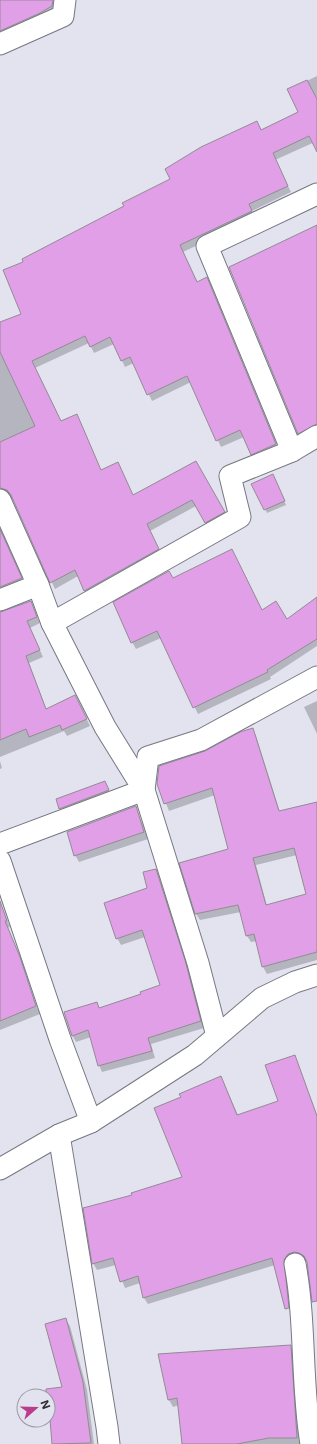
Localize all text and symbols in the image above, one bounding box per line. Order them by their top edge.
north arrow [16,1388,56,1428]
text: N [37,1398,53,1411]

